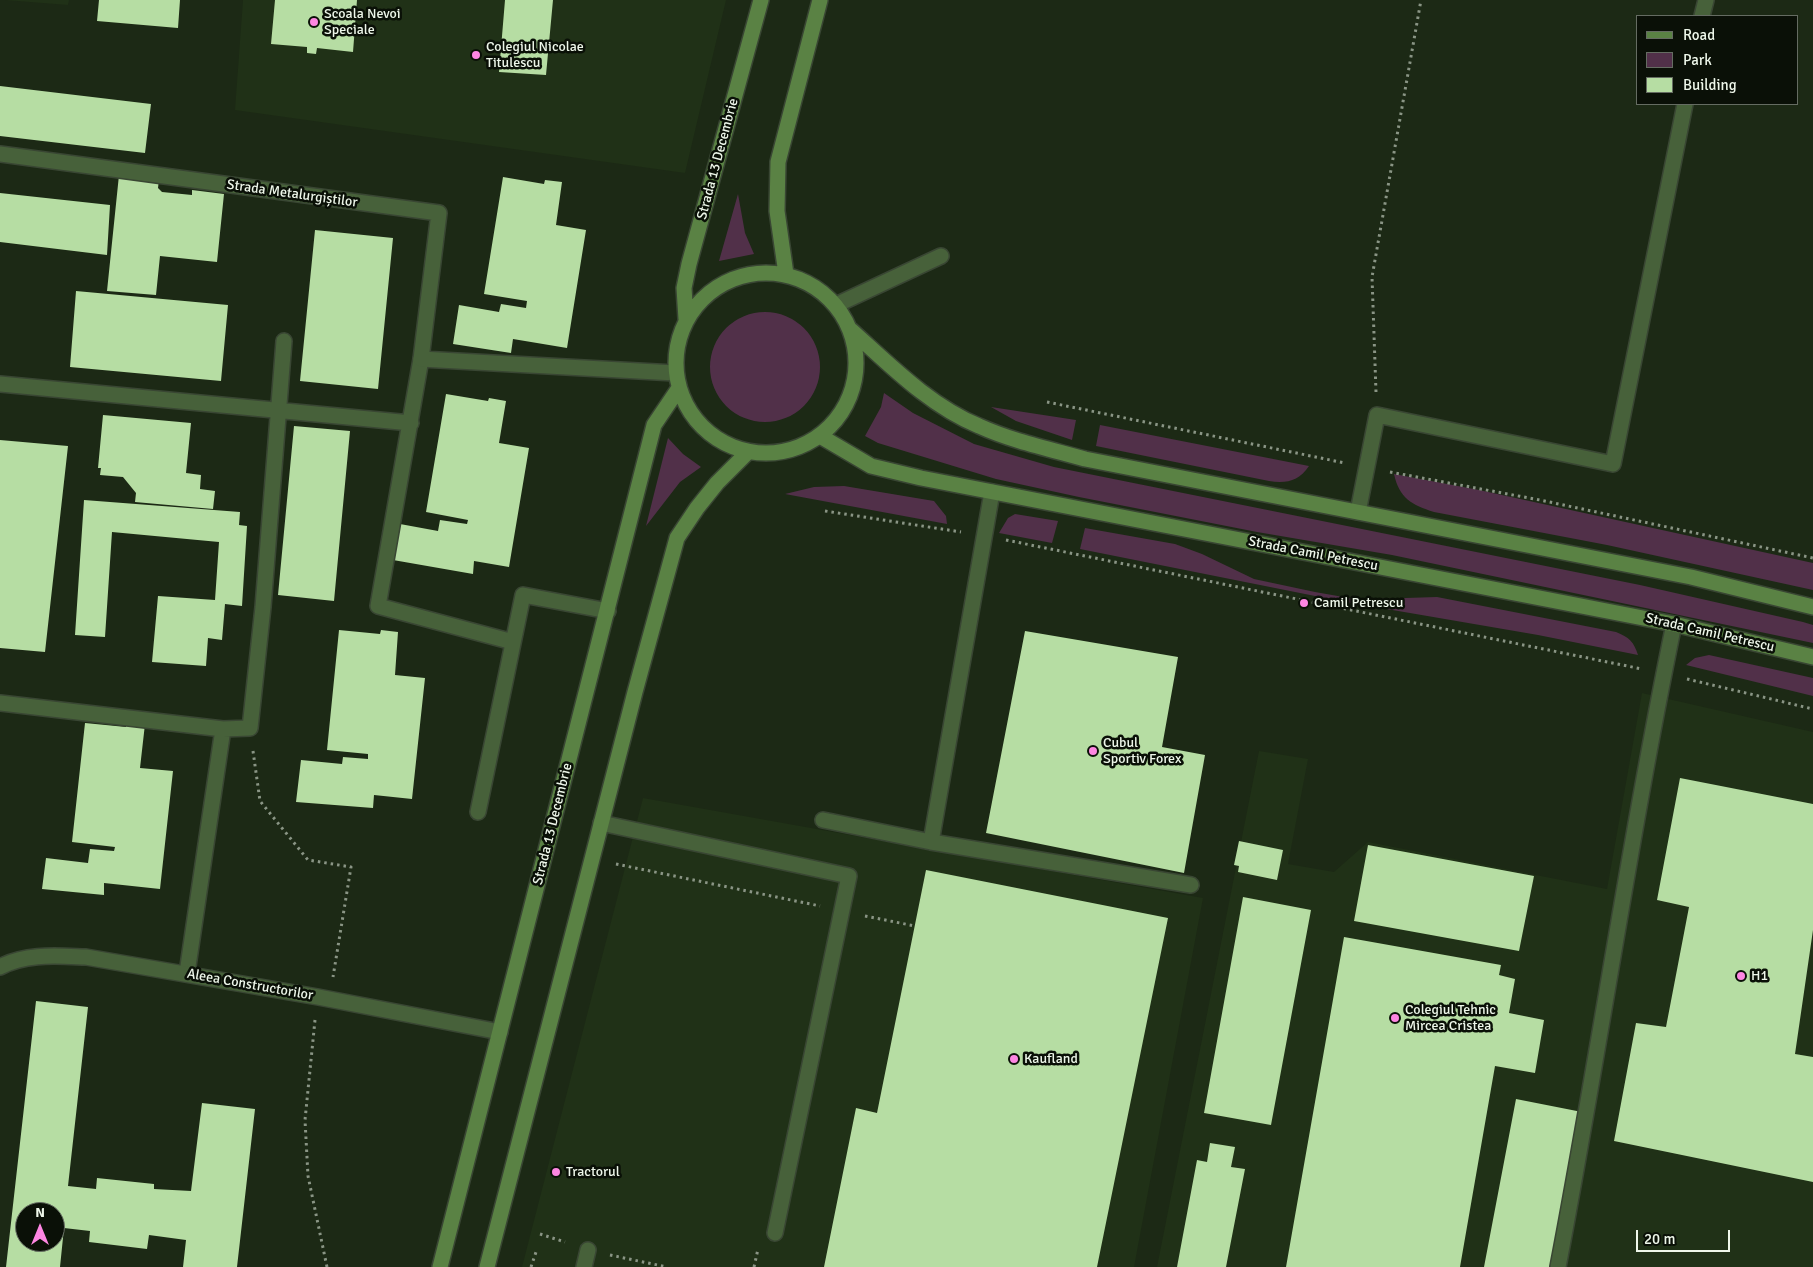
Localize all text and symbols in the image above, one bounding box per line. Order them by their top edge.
place label: Scoala Nevoi Speciale [324,6,401,38]
legend [1636,15,1798,105]
marker: Scoala Nevoi Speciale [308,16,320,28]
text: Road [1683,26,1715,44]
place label: Colegiul Nicolae Titulescu [486,39,584,72]
marker: Colegiul Nicolae Titulescu [470,49,482,61]
text: Park [1683,51,1712,69]
text: Building [1683,76,1737,94]
street label: Strada 13 Decembrie [694,96,742,222]
street label: Strada Metalurgiștilor [226,177,358,211]
street label: Strada Camil Petrescu [1247,533,1379,575]
place label: Camil Petrescu [1314,595,1403,611]
marker: Camil Petrescu [1298,597,1310,609]
street label: Strada Camil Petrescu [1644,610,1776,656]
place label: Cubul Sportiv Forex [1103,735,1182,768]
marker: Cubul Sportiv Forex [1087,745,1099,757]
street label: Strada 13 Decembrie [530,761,576,887]
street label: Aleea Constructorilor [186,966,314,1004]
place label: H1 [1751,968,1768,984]
marker: H1 [1735,970,1747,982]
place label: Colegiul Tehnic Mircea Cristea [1405,1002,1496,1034]
marker: Colegiul Tehnic Mircea Cristea [1389,1012,1401,1024]
place label: Kaufland [1024,1051,1078,1067]
marker: Kaufland [1008,1053,1020,1065]
place label: Tractorul [566,1164,620,1180]
marker: Tractorul [550,1166,562,1178]
north arrow [15,1202,65,1252]
text: N [35,1204,45,1221]
scale bar [1638,1220,1732,1252]
text: 20 m [1644,1230,1675,1248]

